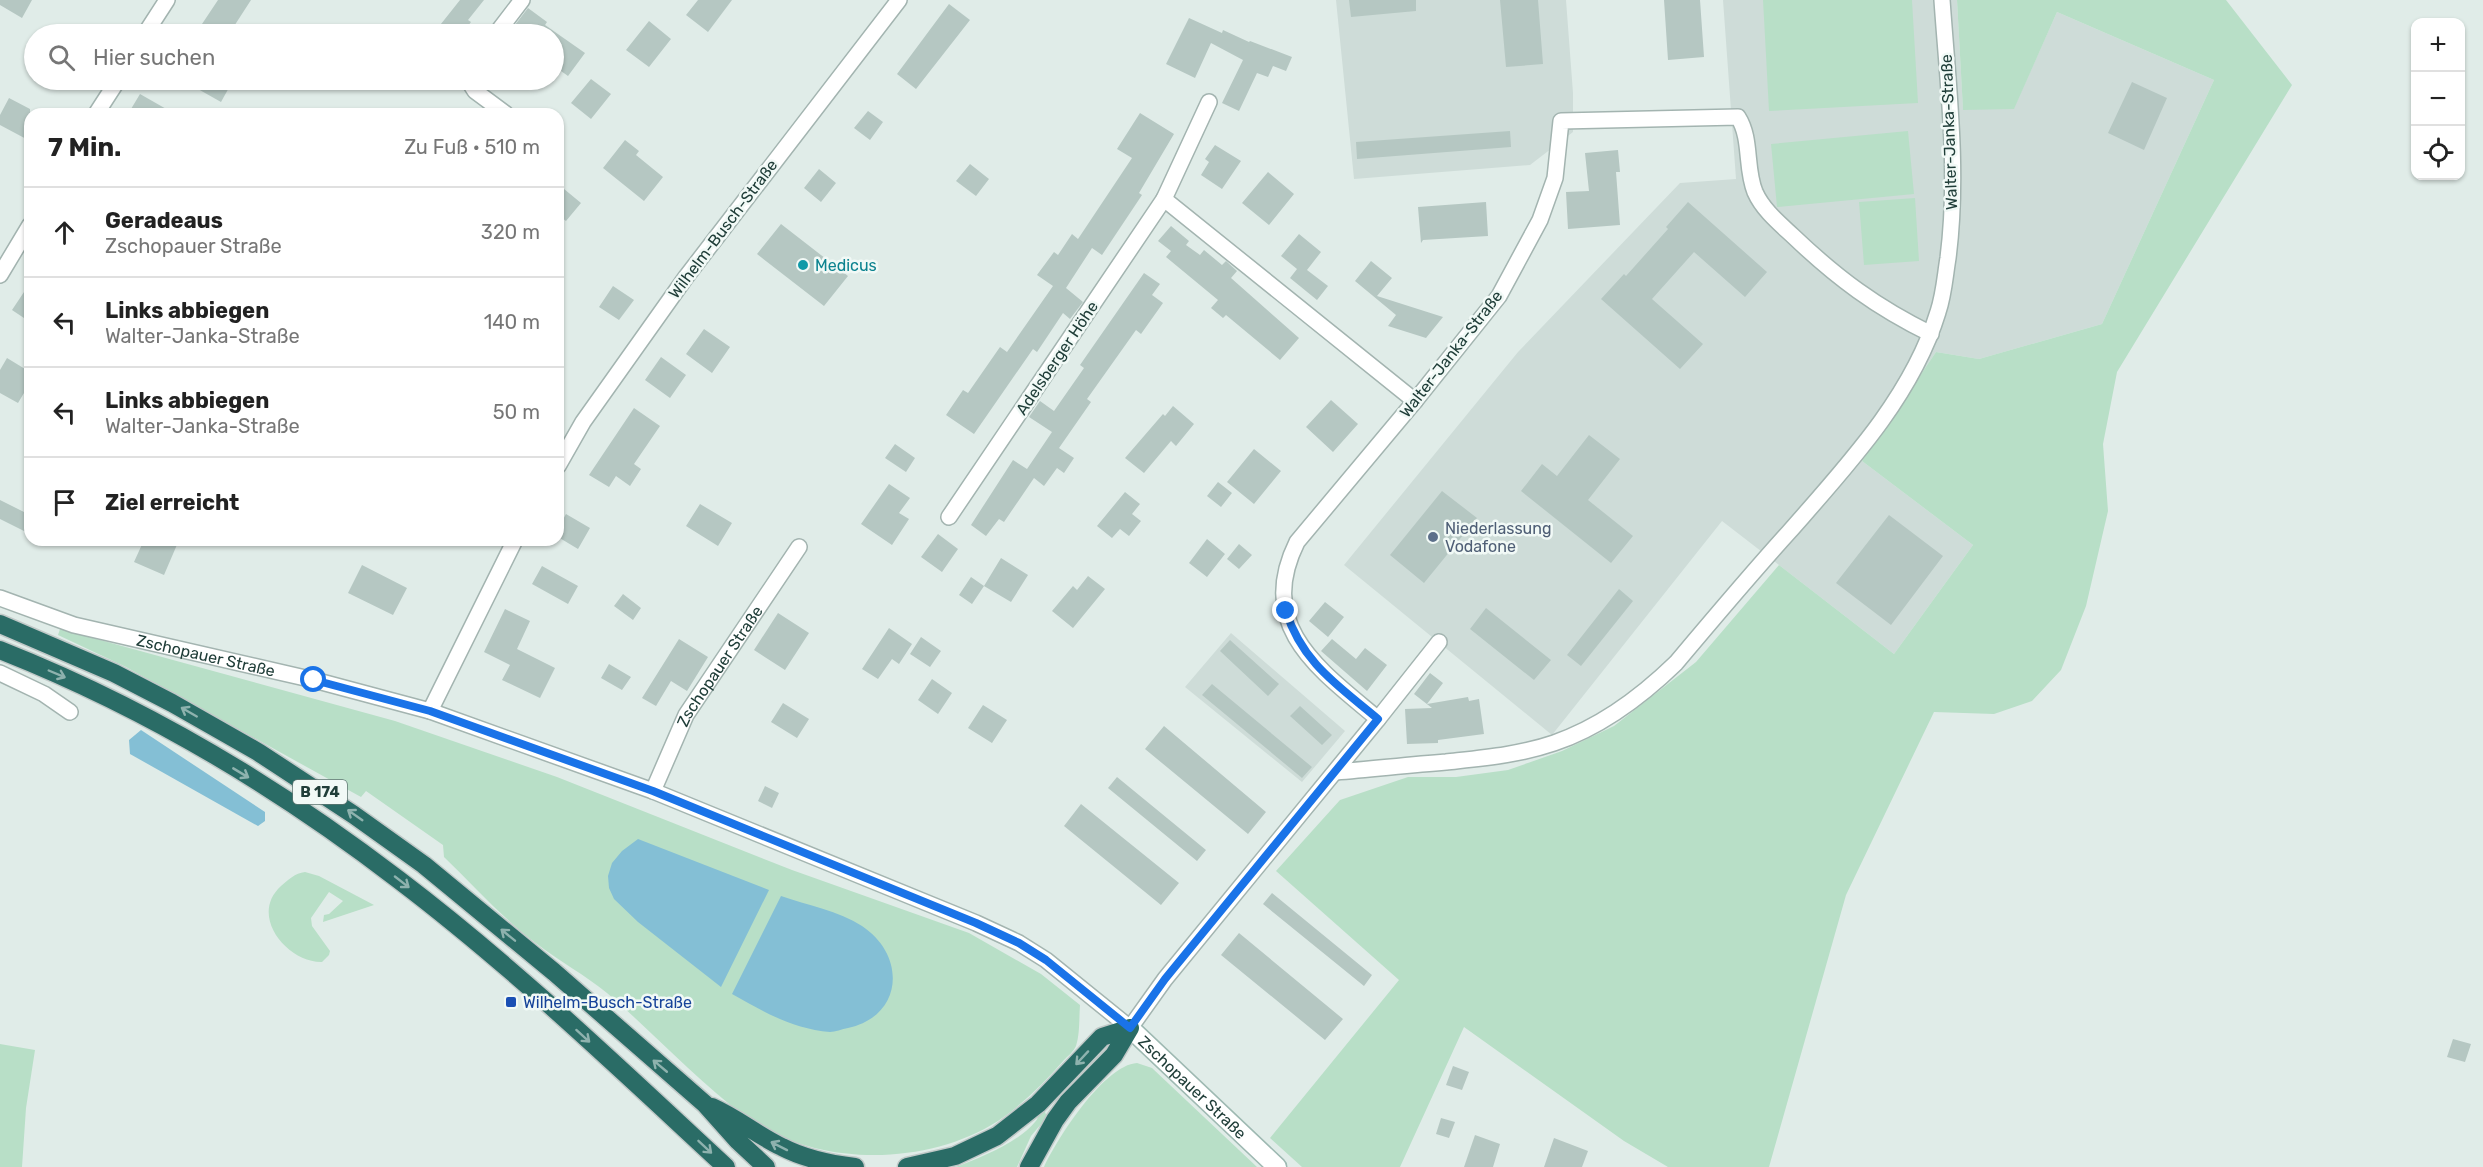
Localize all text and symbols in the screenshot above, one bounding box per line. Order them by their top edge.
map controls [2411,18,2465,180]
button: + [2411,18,2465,72]
search box [24,24,564,90]
icon: search [45,41,78,74]
text: Hier suchen [93,44,215,71]
street label: Walter-Janka-Straße [1937,54,1961,210]
button: − [2411,72,2465,126]
button: locate [2411,126,2465,180]
text: 7 Min. [48,132,122,163]
text: Zu Fuß · 510 m [404,135,540,159]
street label: Wilhelm-Busch-Straße [665,156,781,302]
text: Geradeaus [105,207,223,234]
icon: ahead [48,216,81,249]
text: 320 m [481,220,540,244]
text: Zschopauer Straße [105,234,282,258]
place label: Medicus [815,256,877,275]
marker: Medicus [796,258,810,272]
street label: Walter-Janka-Straße [1396,287,1506,421]
text: Links abbiegen [105,297,269,324]
street label: Adelsberger Höhe [1012,298,1102,418]
icon: left [48,306,81,339]
text: 140 m [484,310,540,334]
text: Walter-Janka-Straße [105,324,300,348]
text: Links abbiegen [105,387,269,414]
icon: left [48,396,81,429]
text: 50 m [493,400,540,424]
text: Walter-Janka-Straße [105,414,300,438]
icon: arrive [48,486,81,519]
text: Ziel erreicht [105,489,239,516]
place label: Niederlassung Vodafone [1445,519,1551,556]
marker: Niederlassung Vodafone [1426,530,1440,544]
route end [1272,597,1298,623]
street label: Zschopauer Straße [673,602,766,729]
street label: Zschopauer Straße [135,630,277,680]
route start [300,666,326,692]
one-way arrow [47,669,66,680]
one-way arrow [181,706,198,718]
one-way arrow [232,767,249,779]
road number: B 174 [293,780,347,804]
one-way arrow [347,809,363,821]
one-way arrow [394,876,410,889]
one-way arrow [501,928,517,941]
place label: Wilhelm-Busch-Straße [523,993,692,1012]
marker: Wilhelm-Busch-Straße [504,995,518,1009]
one-way arrow [575,1029,590,1043]
street label: Zschopauer Straße [1135,1032,1250,1143]
one-way arrow [1075,1050,1089,1065]
one-way arrow [653,1059,668,1073]
one-way arrow [771,1139,789,1151]
one-way arrow [697,1140,712,1154]

